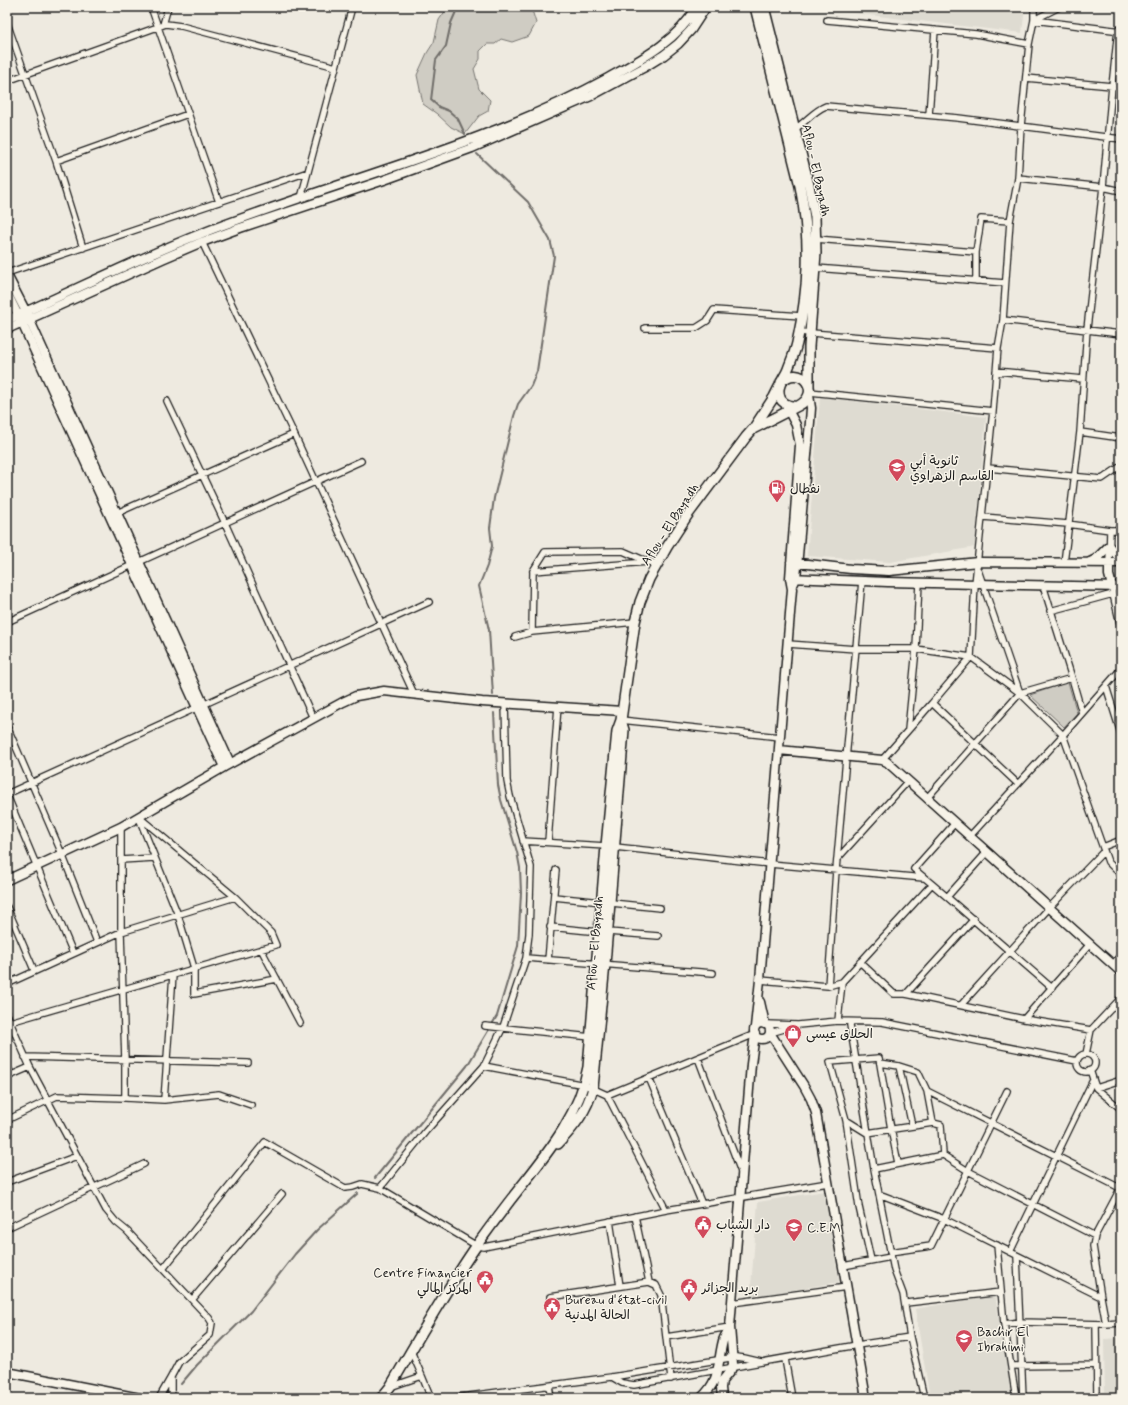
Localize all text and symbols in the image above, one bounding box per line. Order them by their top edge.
street label: Aflou - El Bayadh [797,122,834,218]
place label: ثانوية أبي القاسم الزهراوي [910,453,994,486]
school or university icon: ثانوية أبي القاسم الزهراوي [887,457,907,482]
fuel station icon: نفطال [767,478,787,503]
street label: Aflou - El Bayadh [637,480,703,569]
place label: نفطال [790,481,820,498]
street label: Aflou - El Bayadh [583,895,608,991]
shop icon: الحلاق عيسى [783,1023,803,1048]
place label: الحلاق عيسى [806,1026,873,1043]
public building icon: دار الشباب [693,1214,713,1239]
place label: دار الشباب [716,1217,770,1234]
school or university icon: C.E.M [784,1217,804,1242]
place label: C.E.M [807,1220,841,1237]
place label: Centre Financier المركز المالي [373,1265,473,1299]
public building icon: Centre Financier المركز المالي [475,1269,495,1294]
public building icon: بريد الجزائر [679,1277,699,1302]
place label: بريد الجزائر [701,1280,758,1297]
place label: Bureau d'état-civil الحالة المدنية [565,1292,667,1324]
public building icon: Bureau d'état-civil الحالة المدنية [542,1296,562,1321]
place label: Bachir El Ibrahimi [977,1324,1029,1356]
school or university icon: Bachir El Ibrahimi [954,1328,974,1353]

